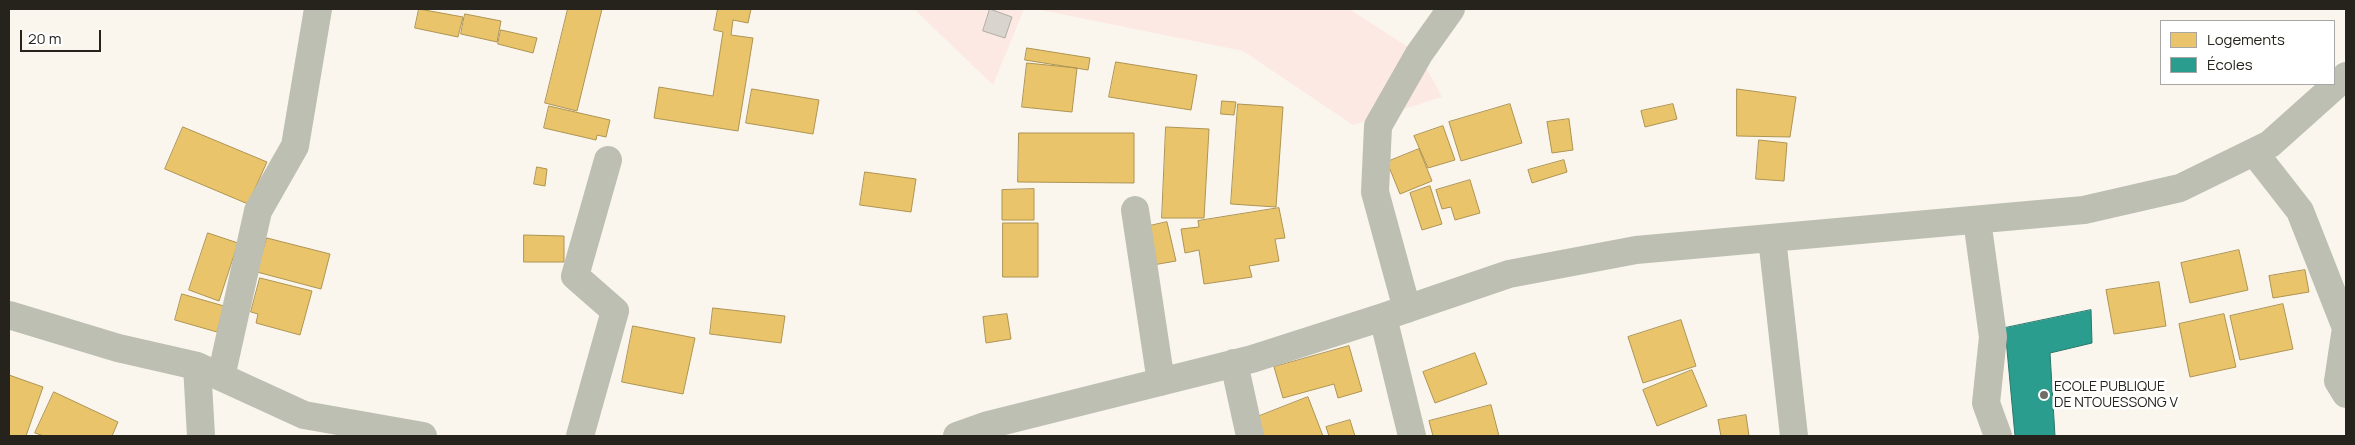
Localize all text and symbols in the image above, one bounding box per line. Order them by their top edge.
scale bar [22,20,104,52]
legend [2160,20,2335,85]
text: 20 m [28,28,61,49]
text: Logements [2207,29,2285,50]
text: Écoles [2207,54,2253,75]
place label: ECOLE PUBLIQUE DE NTOUESSONG V [2054,379,2178,412]
marker: ECOLE PUBLIQUE DE NTOUESSONG V [2038,389,2050,401]

